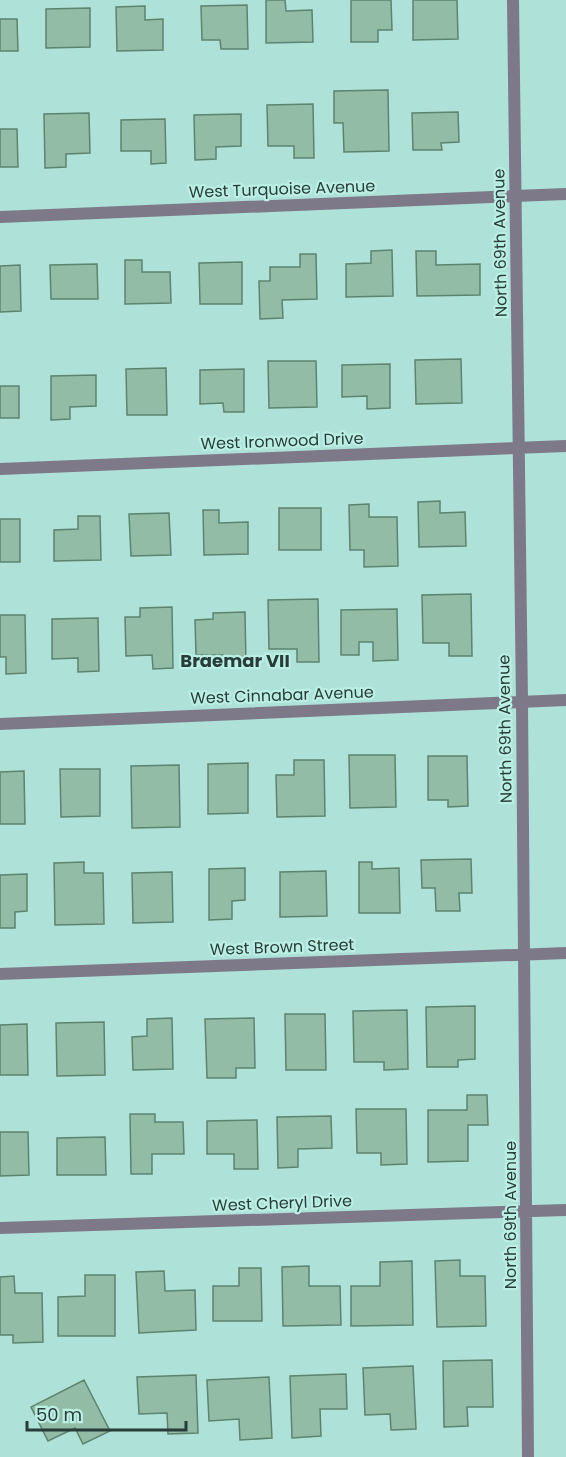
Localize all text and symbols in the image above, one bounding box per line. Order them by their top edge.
street label: North 69th Avenue [487,169,513,317]
street label: West Turquoise Avenue [188,174,376,204]
street label: West Ironwood Drive [200,427,364,455]
district label: Braemar VII [180,648,290,673]
street label: North 69th Avenue [492,655,518,803]
street label: West Cinnabar Avenue [190,680,374,710]
street label: West Brown Street [209,933,355,961]
street label: North 69th Avenue [499,1141,522,1289]
street label: West Cheryl Drive [212,1189,352,1217]
scale bar [27,1394,186,1432]
text: 50 m [36,1402,82,1427]

